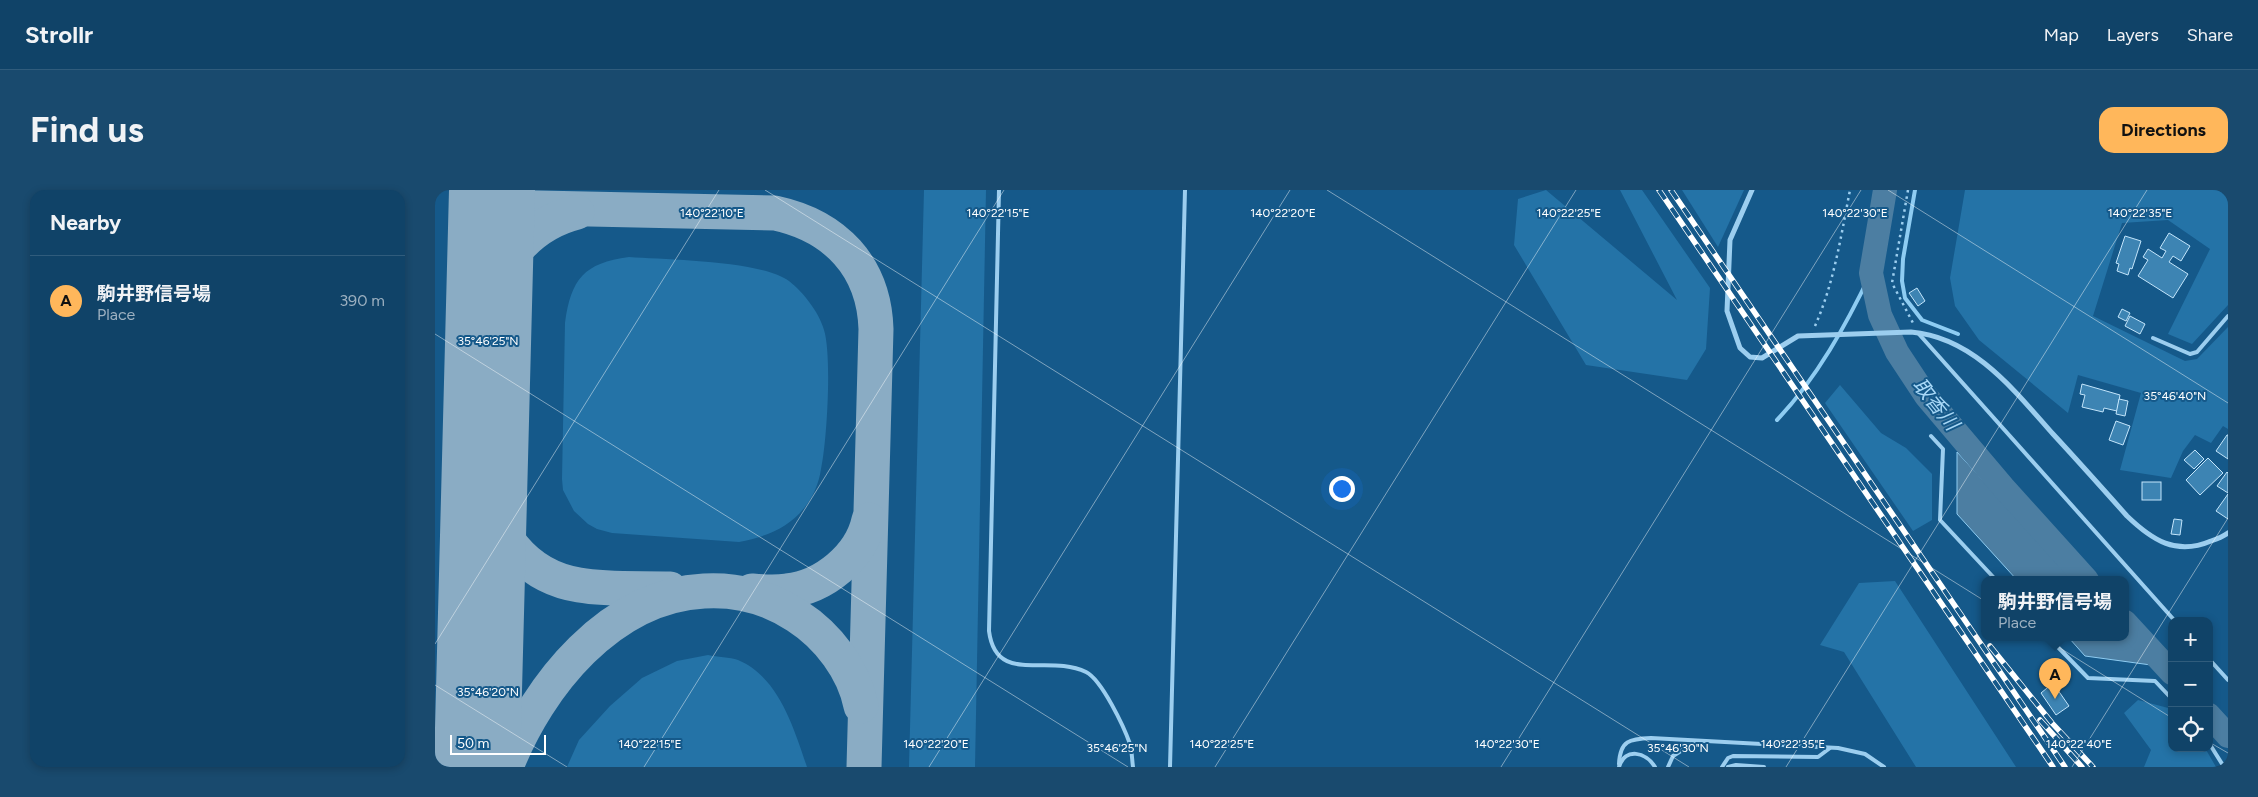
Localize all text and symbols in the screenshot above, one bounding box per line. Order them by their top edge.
text: Strollr [25,20,93,49]
text: Map [2044,24,2079,46]
text: Layers [2107,24,2159,46]
text: Share [2187,24,2233,46]
button: Directions [2099,107,2228,153]
text: Find us [30,109,144,151]
text: 140°22'10"E [680,206,744,220]
text: 140°22'15"E [966,206,1030,220]
text: 140°22'20"E [1250,206,1316,220]
text: 140°22'25"E [1537,206,1601,220]
text: 140°22'30"E [1822,206,1888,220]
text: 140°22'35"E [2108,206,2172,220]
text: Nearby [50,210,121,235]
text: 駒井野信号場 [97,282,211,305]
text: A [60,291,72,310]
text: 390 m [339,291,385,310]
text: Place [97,305,135,324]
text: 35°46'25"N [457,334,519,348]
water label: 取香川 [1908,373,1965,436]
text: 35°46'40"N [2144,389,2206,403]
your location [1329,476,1355,502]
popup [1981,576,2129,641]
text: 駒井野信号場 [1998,590,2112,613]
text: Place [1998,613,2036,632]
map controls [2168,617,2213,752]
button: + [2168,617,2213,662]
pin: A [2039,658,2071,699]
button: − [2168,662,2213,707]
text: 35°46'20"N [457,685,519,699]
button: locate [2168,707,2213,752]
scale bar [450,732,546,755]
text: 50 m [457,735,489,752]
text: 140°22'15"E [618,737,682,751]
text: 140°22'20"E [903,737,969,751]
text: 140°22'25"E [1190,737,1254,751]
text: 140°22'30"E [1474,737,1540,751]
text: 140°22'35"E [1761,737,1825,751]
text: 140°22'40"E [2046,737,2112,751]
text: 35°46'25"N [1086,741,1148,755]
text: 35°46'30"N [1647,741,1709,755]

